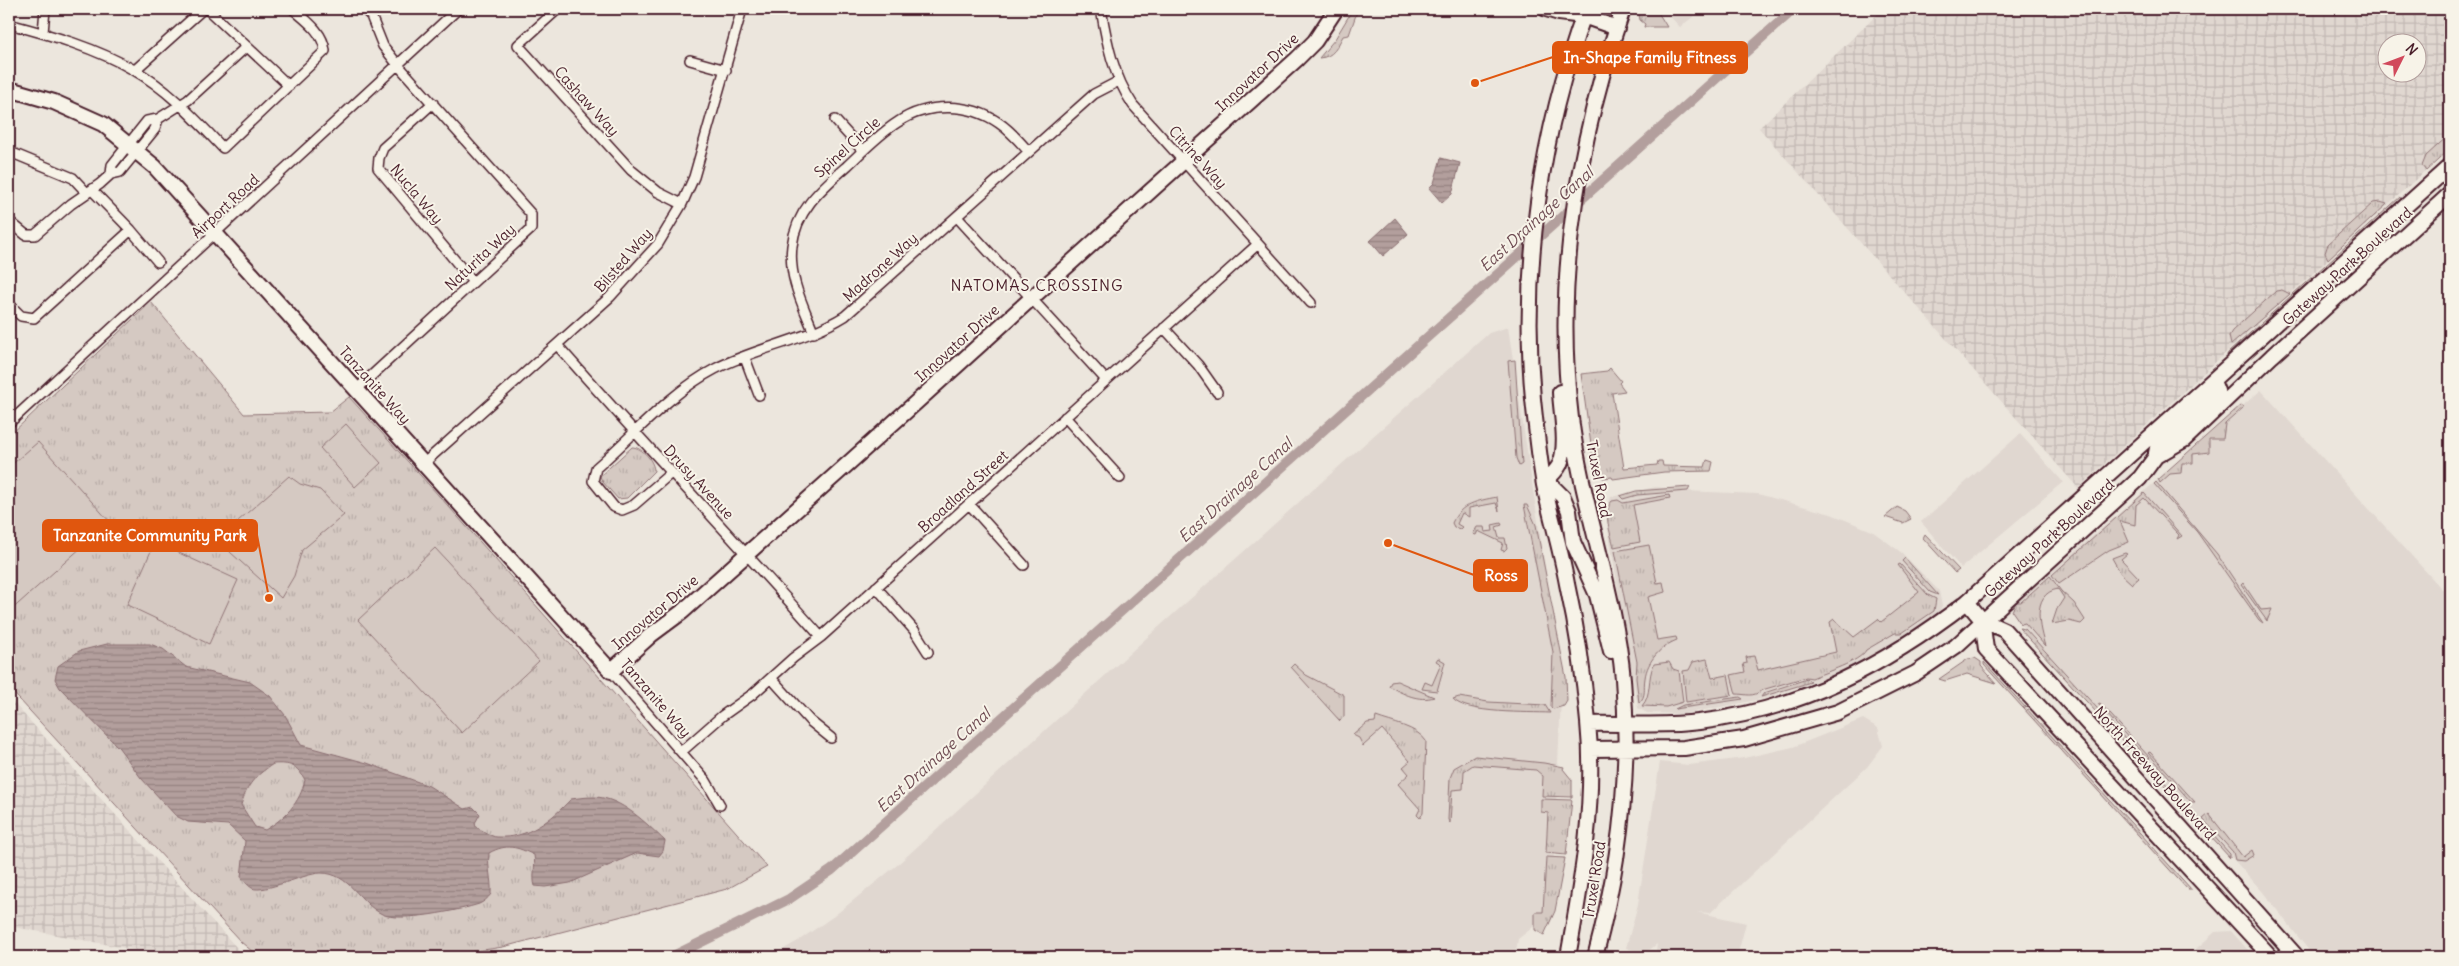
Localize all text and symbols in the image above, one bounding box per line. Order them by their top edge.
street label: Innovator Drive [1212,29,1302,115]
north arrow [2376,32,2426,82]
text: N [2402,40,2422,59]
callout: In-Shape Family Fitness [1553,42,1747,73]
text: In-Shape Family Fitness [1563,47,1737,68]
street label: Cashaw Way [551,62,623,140]
street label: Spinel Circle [810,112,884,182]
street label: Citrine Way [1165,122,1231,192]
street label: Nucla Way [387,160,447,228]
water label: East Drainage Canal [1475,161,1599,275]
street label: Airport Road [187,170,263,242]
street label: Gateway Park Boulevard [2278,203,2416,329]
street label: Naturita Way [441,220,519,294]
street label: Bilsted Way [590,224,656,296]
street label: Madrone Way [839,228,921,306]
district label: NATOMAS CROSSING [950,275,1124,295]
street label: Innovator Drive [911,300,1003,386]
street label: Tanzanite Way [335,342,415,428]
water label: East Drainage Canal [1174,432,1298,546]
street label: Truxel Road [1582,438,1616,520]
street label: Drusy Avenue [660,441,738,523]
street label: Broadland Street [914,446,1012,536]
street label: Gateway Park Boulevard [1980,475,2118,601]
callout: Tanzanite Community Park [43,520,257,551]
text: Tanzanite Community Park [53,525,247,546]
callout: Ross [1474,560,1527,591]
text: Ross [1484,565,1518,585]
street label: Innovator Drive [608,570,702,654]
street label: Tanzanite Way [617,655,695,741]
water label: East Drainage Canal [872,702,996,816]
street label: North Freeway Boulevard [2090,702,2220,844]
street label: Truxel Road [1578,839,1610,920]

